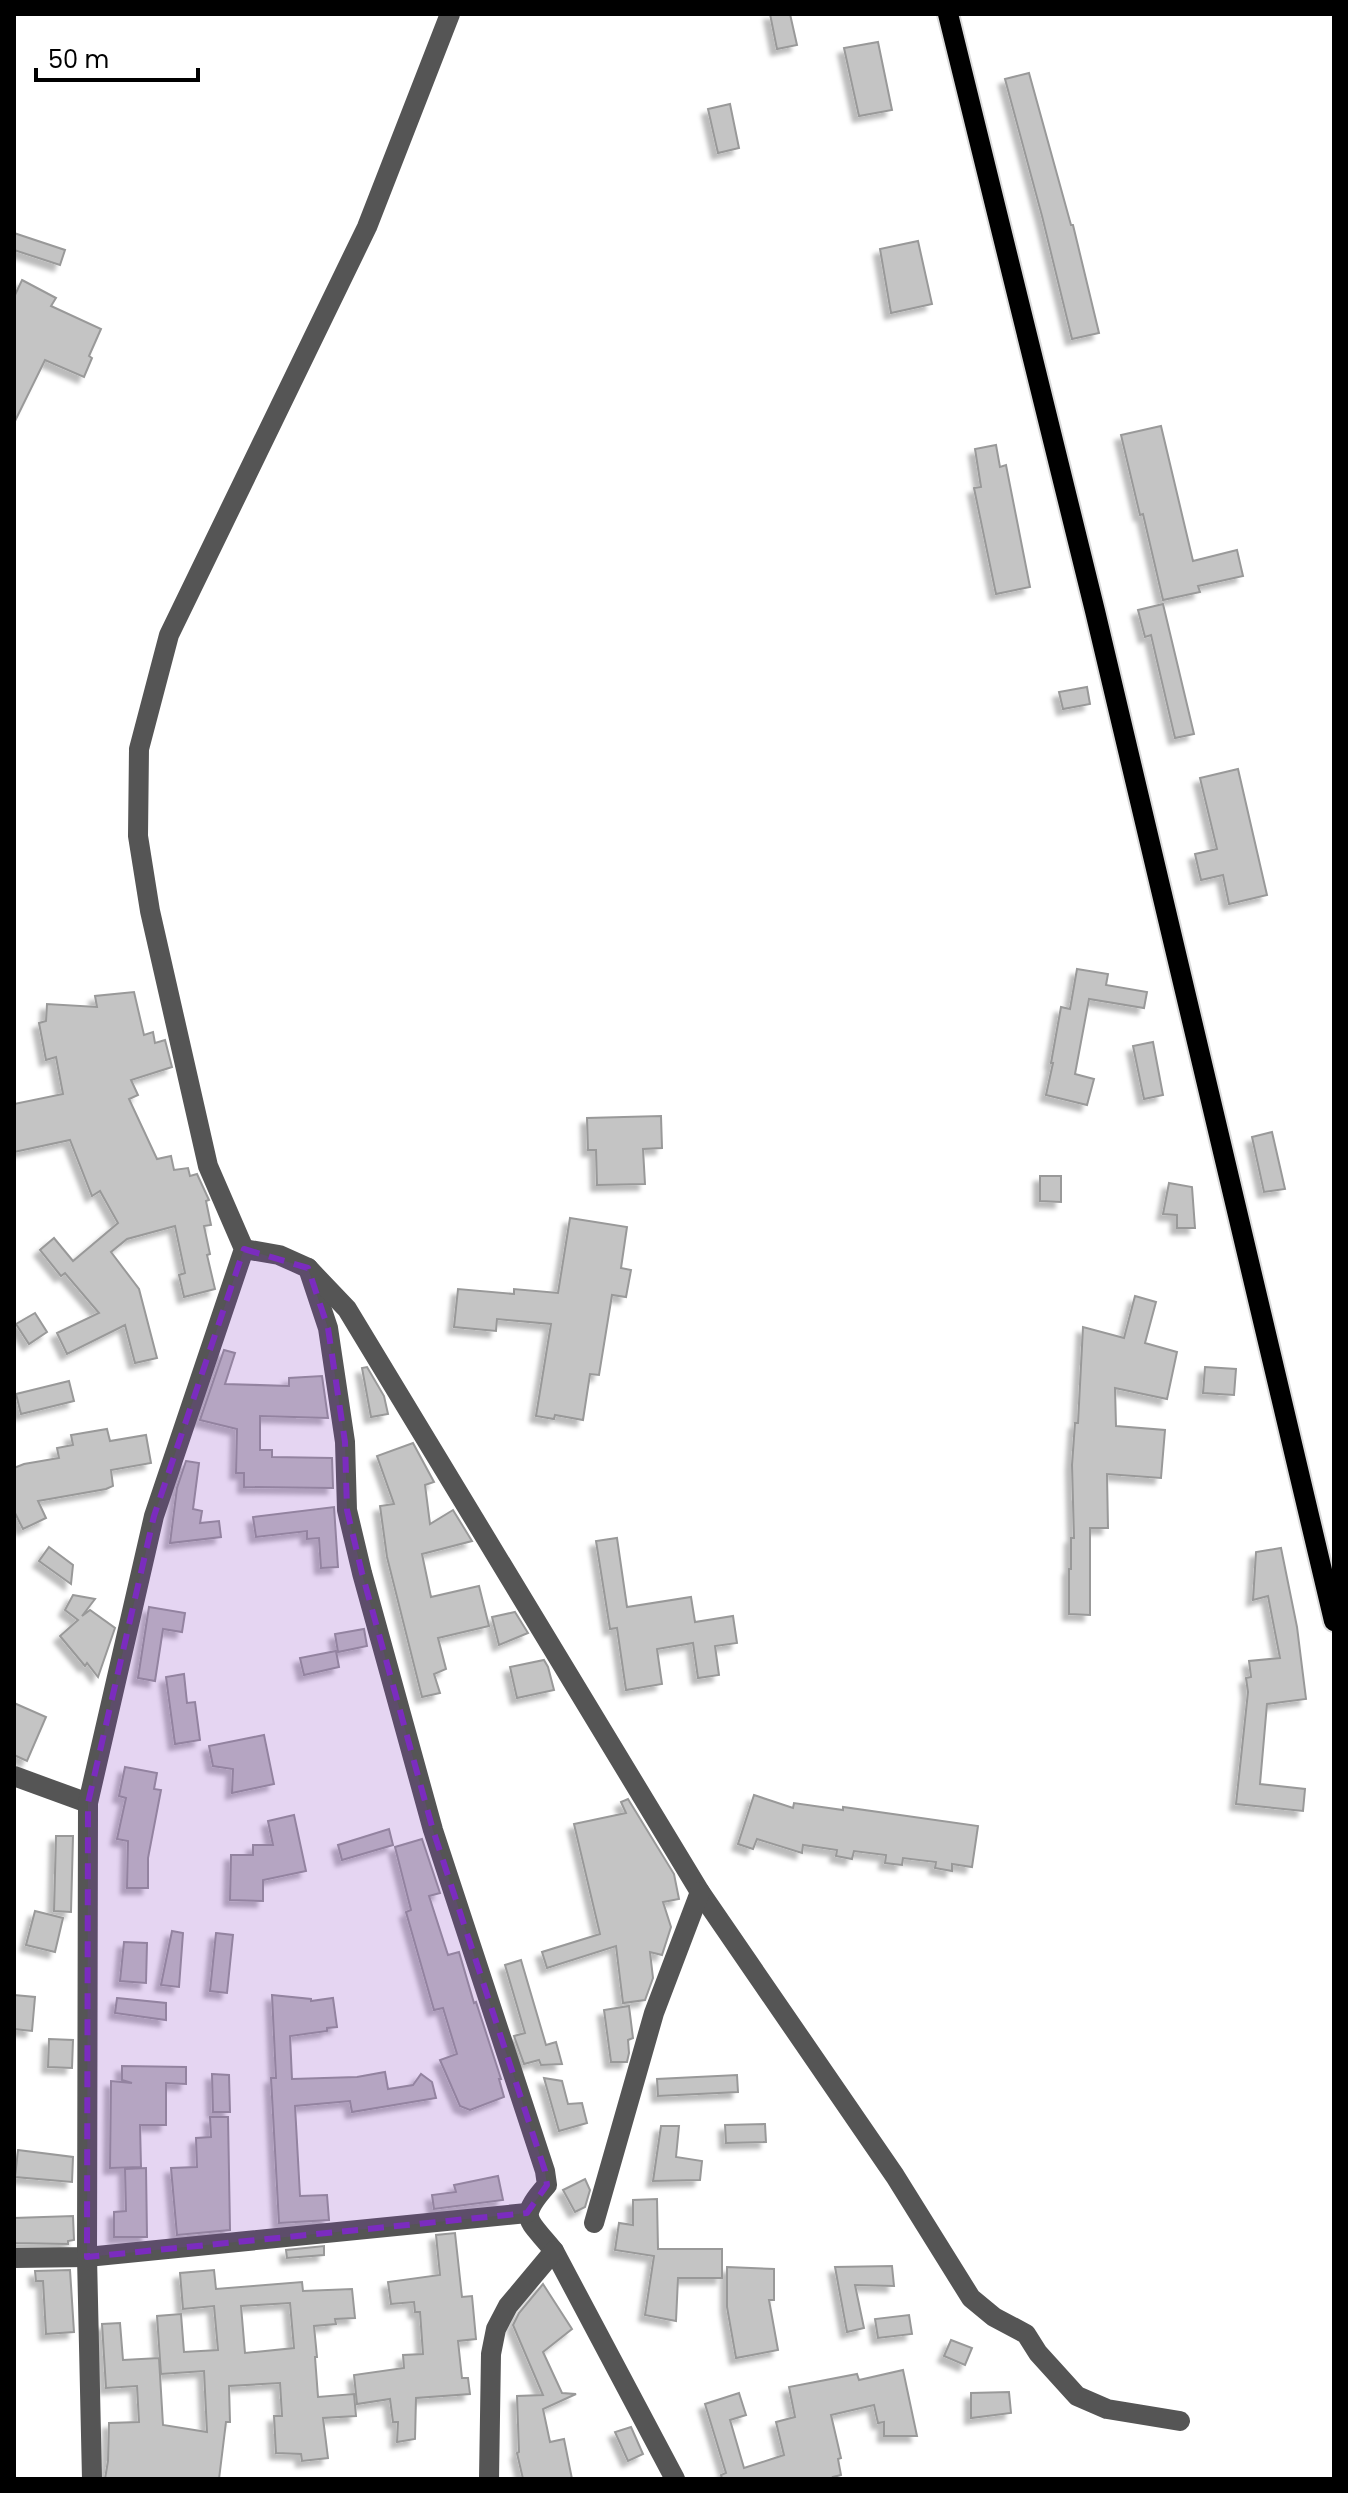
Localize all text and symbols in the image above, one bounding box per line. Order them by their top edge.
scale bar [36,32,198,82]
text: 50 m [48,43,109,76]

